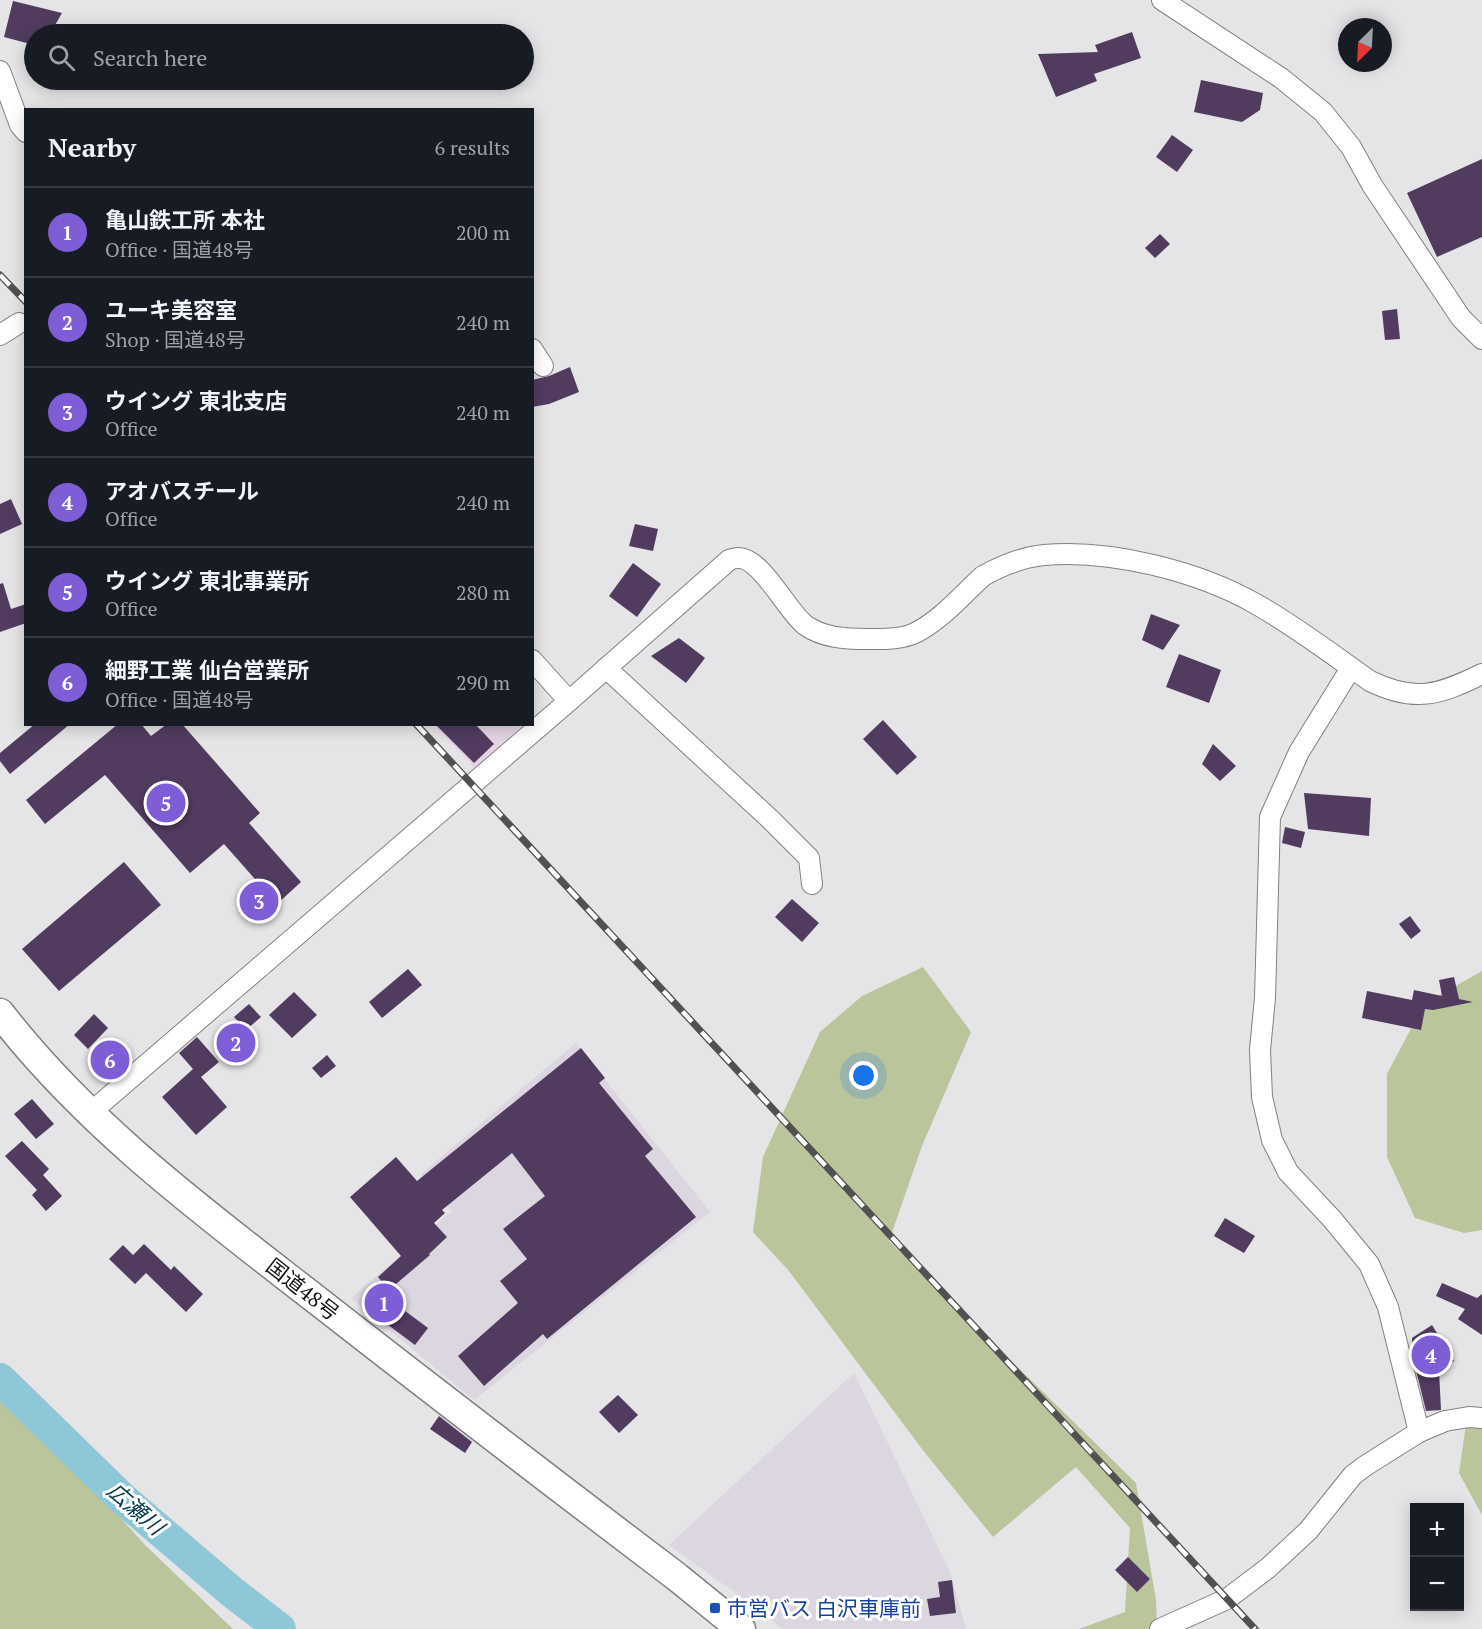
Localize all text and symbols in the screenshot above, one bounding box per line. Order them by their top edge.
north arrow [1338,18,1392,72]
search box [24,24,534,90]
icon: search [45,41,78,74]
text: Search here [93,43,207,72]
text: Nearby [48,130,136,164]
text: 6 results [435,134,510,161]
text: 亀山鉄工所 本社 [105,205,265,234]
text: 1 [62,219,73,246]
text: 200 m [456,219,510,246]
text: Office · 国道48号 [105,236,254,263]
text: ユーキ美容室 [105,295,237,324]
text: 2 [62,309,73,336]
text: 240 m [456,309,510,336]
text: Shop · 国道48号 [105,326,246,353]
text: ウイング 東北支店 [105,386,287,415]
text: 3 [62,399,73,426]
text: 240 m [456,399,510,426]
text: Office [105,415,158,442]
text: アオバスチール [105,476,259,505]
text: 4 [62,489,73,516]
text: 240 m [456,489,510,516]
text: Office [105,505,158,532]
text: ウイング 東北事業所 [105,566,309,595]
text: 5 [62,579,73,606]
text: 280 m [456,579,510,606]
text: Office [105,595,158,622]
text: 細野工業 仙台営業所 [105,655,309,684]
text: 6 [62,669,73,696]
text: 290 m [456,669,510,696]
text: Office · 国道48号 [105,686,254,713]
pin: 5 [146,780,186,826]
pin: 3 [240,878,278,924]
pin: 2 [216,1020,256,1066]
pin: 6 [90,1038,130,1082]
your location [849,1061,878,1090]
street label: 国道48号 [261,1252,345,1326]
pin: 1 [364,1280,404,1326]
pin: 4 [1412,1332,1450,1378]
water label: 広瀬川 [102,1475,172,1542]
map controls [1410,1503,1464,1611]
button: + [1410,1503,1464,1557]
button: − [1410,1557,1464,1611]
place label: 市営バス 白沢車庫前 [727,1594,921,1622]
marker: 市営バス 白沢車庫前 [708,1601,722,1615]

